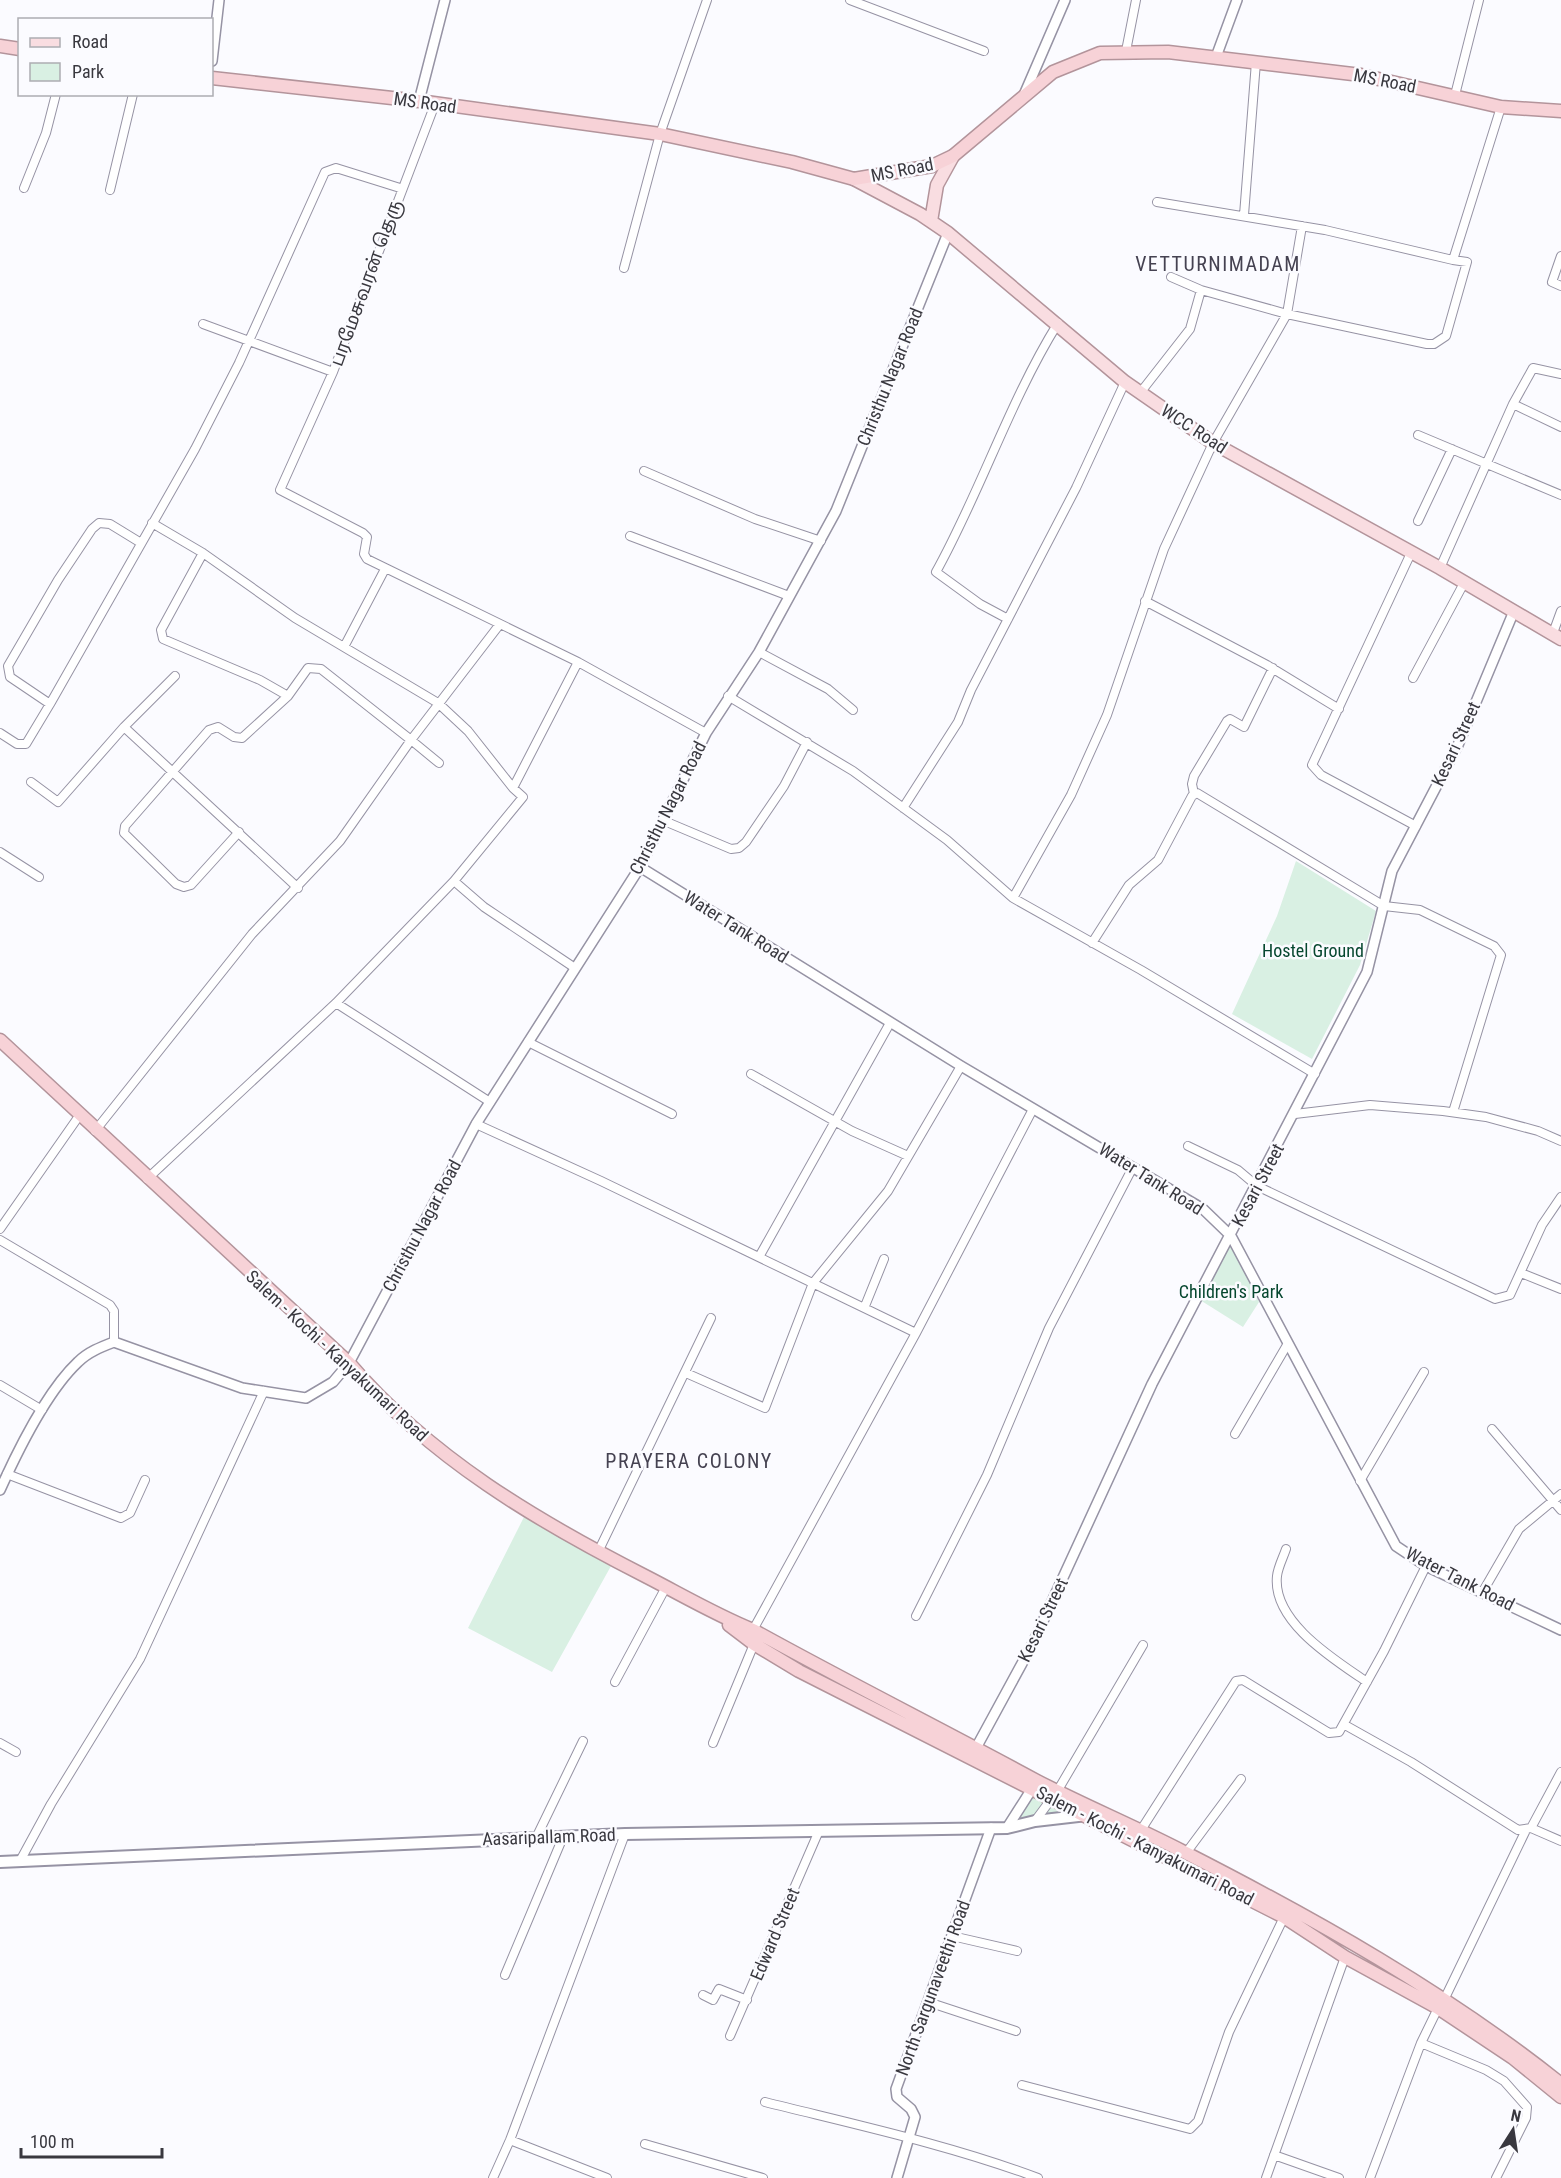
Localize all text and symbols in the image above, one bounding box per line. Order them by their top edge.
legend [18,18,213,96]
text: Road [72,31,108,52]
text: Park [72,61,104,82]
street label: MS Road [1352,64,1418,97]
street label: MS Road [392,88,458,117]
street label: MS Road [869,153,935,186]
street label: பரமேசுவரன் தெரு [326,197,407,370]
district label: VETTURNIMADAM [1135,252,1301,276]
street label: Christhu Nagar Road [852,305,927,449]
street label: WCC Road [1157,400,1231,458]
street label: Kesari Street [1427,698,1484,789]
street label: Christhu Nagar Road [625,738,710,878]
street label: Water Tank Road [680,886,792,967]
park label: Hostel Ground [1262,940,1364,961]
street label: Water Tank Road [1095,1138,1207,1219]
street label: Kesari Street [1227,1140,1288,1230]
street label: Christhu Nagar Road [378,1156,465,1295]
street label: Salem - Kochi - Kanyakumari Road [242,1266,433,1446]
park label: Children's Park [1179,1281,1283,1302]
district label: PRAYERA COLONY [605,1449,773,1473]
street label: Water Tank Road [1402,1542,1518,1615]
street label: Kesari Street [1013,1574,1072,1665]
street label: Salem - Kochi - Kanyakumari Road [1033,1781,1257,1910]
street label: Aasaripallam Road [482,1824,616,1849]
street label: Edward Street [746,1884,803,1983]
street label: North Sargunaveethi Road [891,1897,974,2078]
north arrow [1483,2100,1543,2160]
text: N [1509,2106,1523,2126]
scale bar [21,2121,162,2159]
text: 100 m [30,2131,74,2152]

